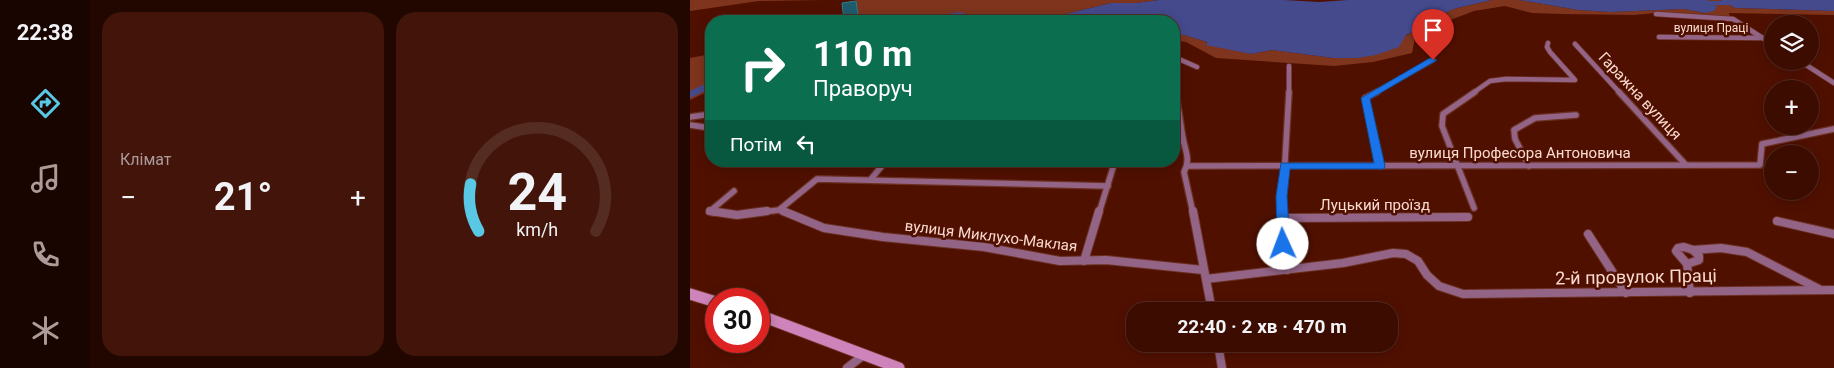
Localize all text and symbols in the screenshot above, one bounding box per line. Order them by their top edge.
pin [1412,9,1454,60]
map controls [1764,15,1819,200]
button: layers [1764,15,1819,70]
icon: arrive [1419,16,1447,44]
text: 22:38 [17,20,73,45]
street label: вулиця Праці [1674,21,1748,35]
text: 110 m [813,34,912,75]
icon: right [730,35,795,100]
street label: Гаражна вулиця [1595,48,1685,144]
text: Праворуч [813,76,913,101]
button: + [1764,80,1819,135]
icon: directions [28,86,63,121]
icon: left [792,130,820,158]
text: Потім [730,133,782,156]
street label: вулиця Професора Антоновича [1409,144,1631,162]
button: − [1764,145,1819,200]
text: Клімат [120,150,172,169]
icon: music [28,161,63,196]
text: 24 [507,162,567,223]
text: 21° [214,175,272,219]
text: − [120,181,136,214]
text: + [350,181,366,214]
street label: Луцький проїзд [1320,196,1430,214]
street label: вулиця Миклухо-Маклая [904,216,1078,256]
position arrow [1256,217,1308,269]
text: km/h [516,219,558,240]
icon: phone [28,237,63,272]
street label: 2-й провулок Праці [1555,265,1717,288]
speed limit sign: 30 [705,288,770,353]
icon: climate [28,313,63,348]
text: 22:40 · 2 хв · 470 m [1177,315,1347,338]

